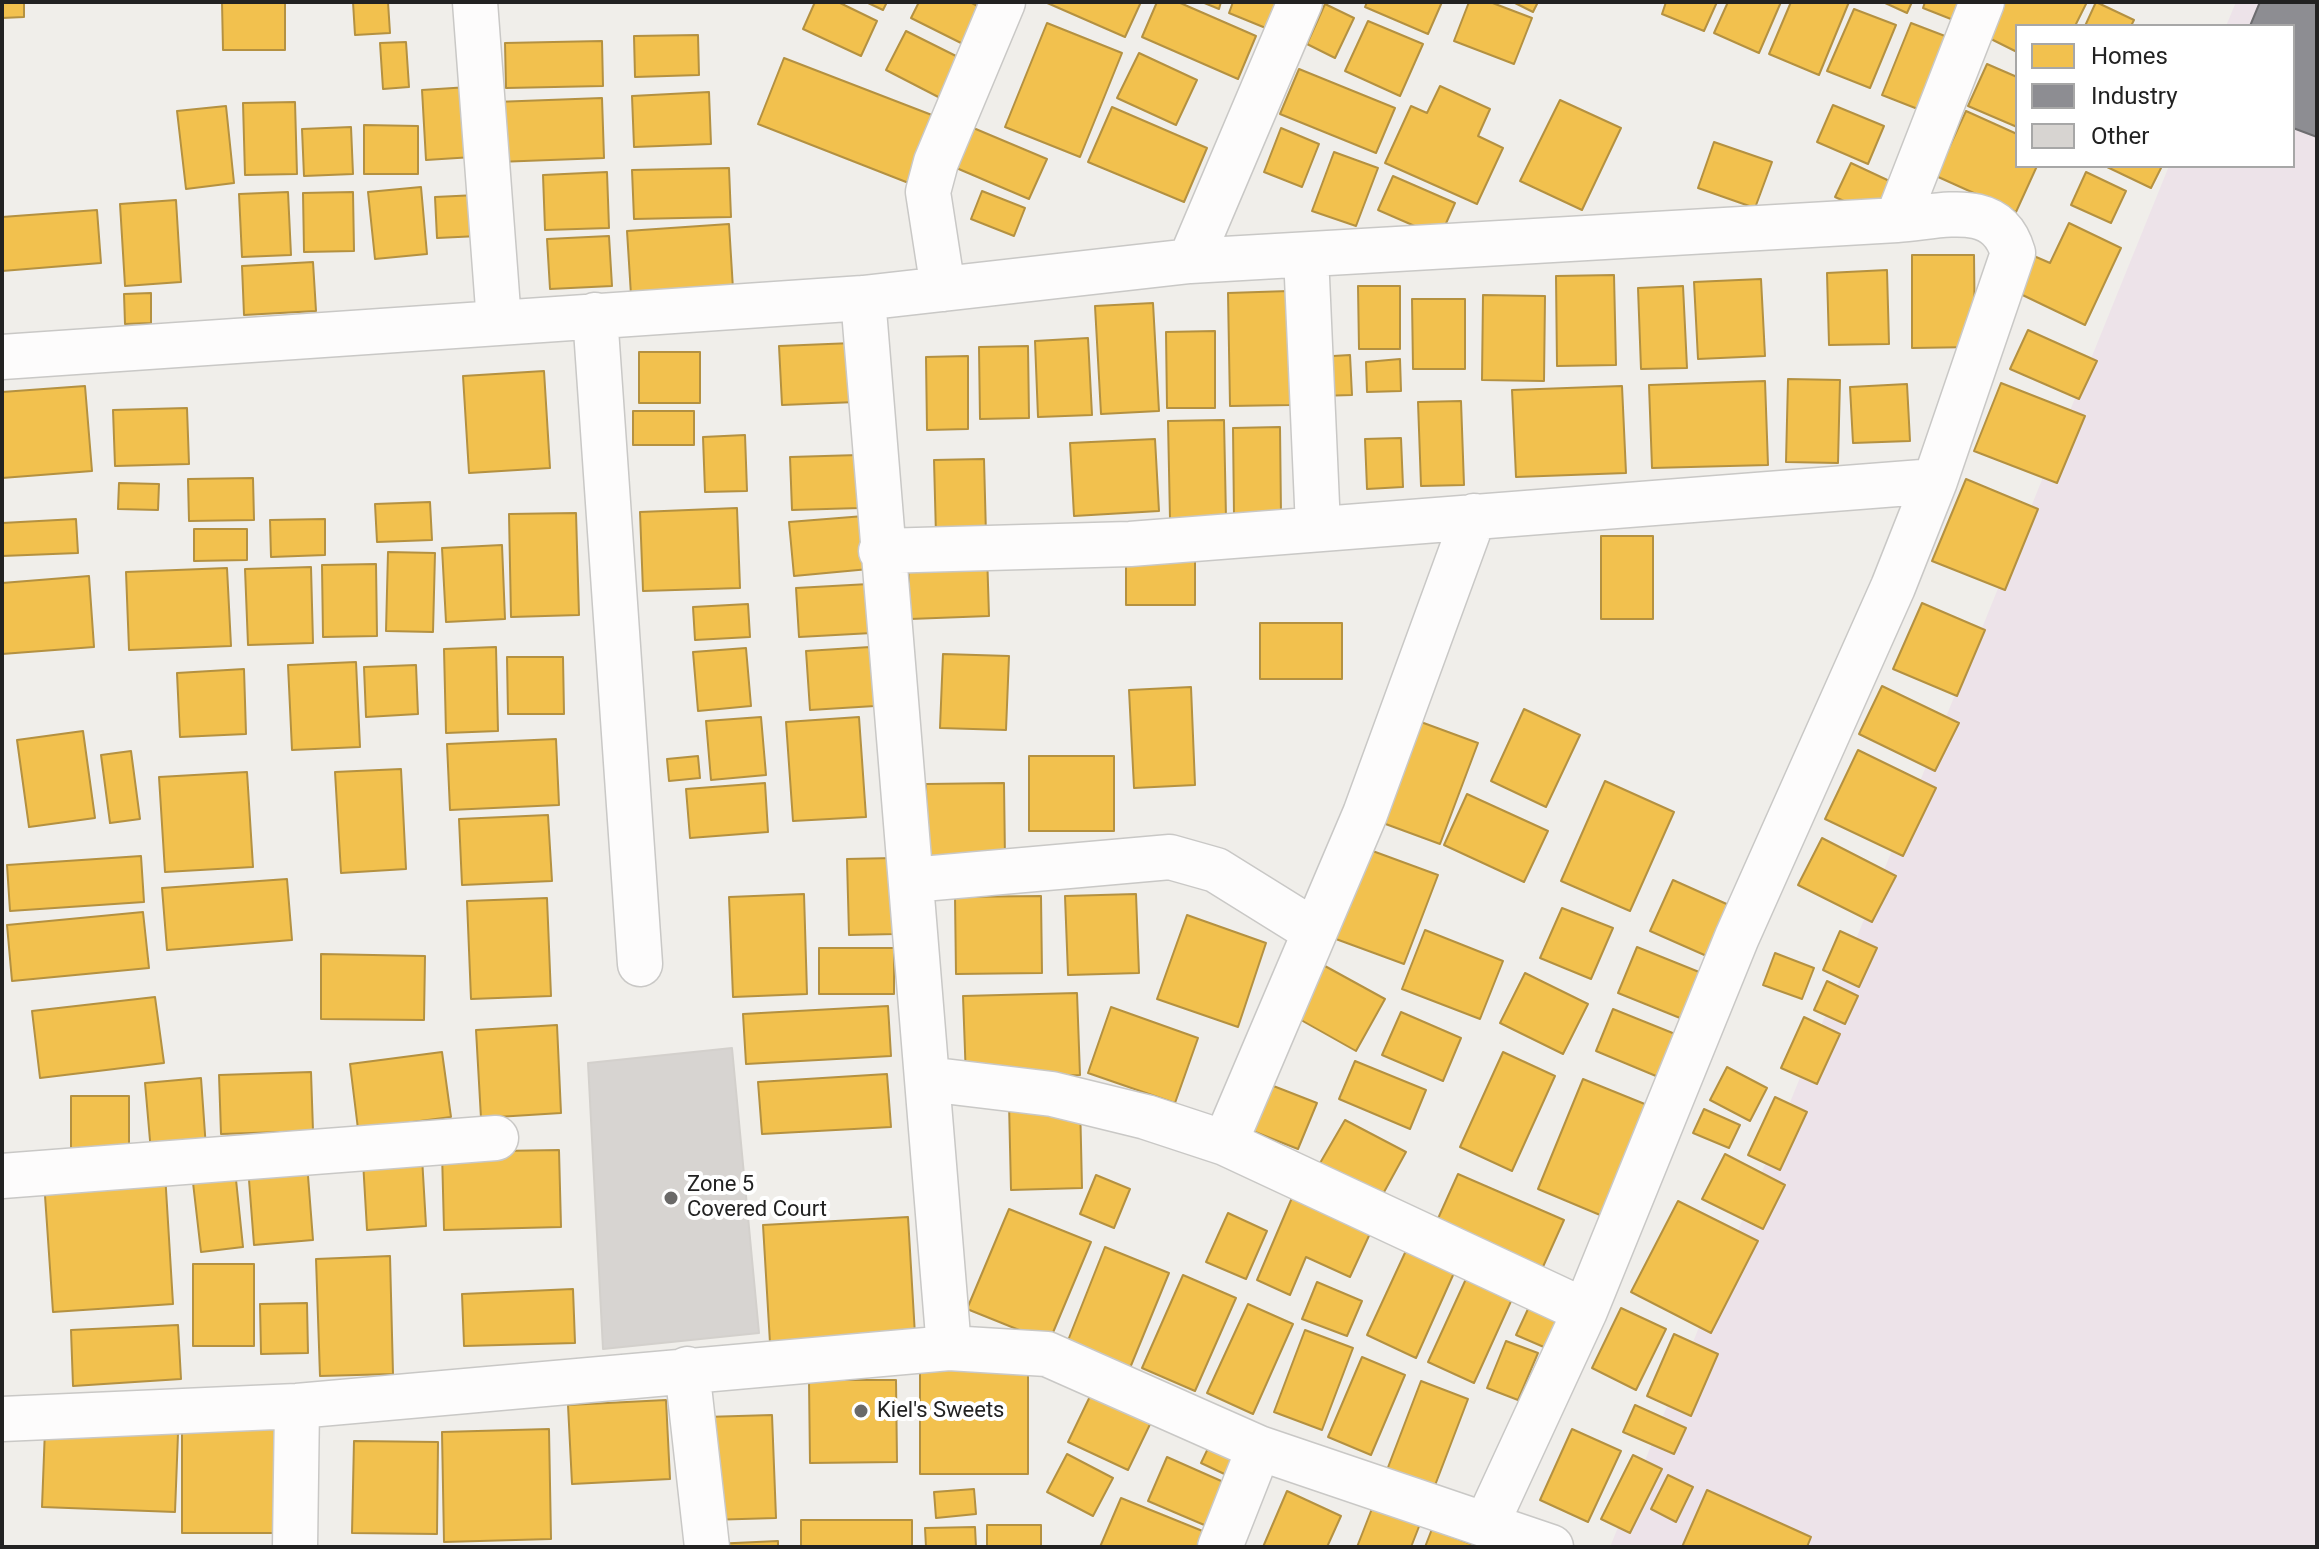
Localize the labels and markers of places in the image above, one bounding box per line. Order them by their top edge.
place label: Zone 5 Covered Court [687,1172,827,1224]
marker: Zone 5 Covered Court [662,1189,680,1207]
place label: Kiel's Sweets [877,1398,1004,1424]
marker: Kiel's Sweets [852,1402,870,1420]

